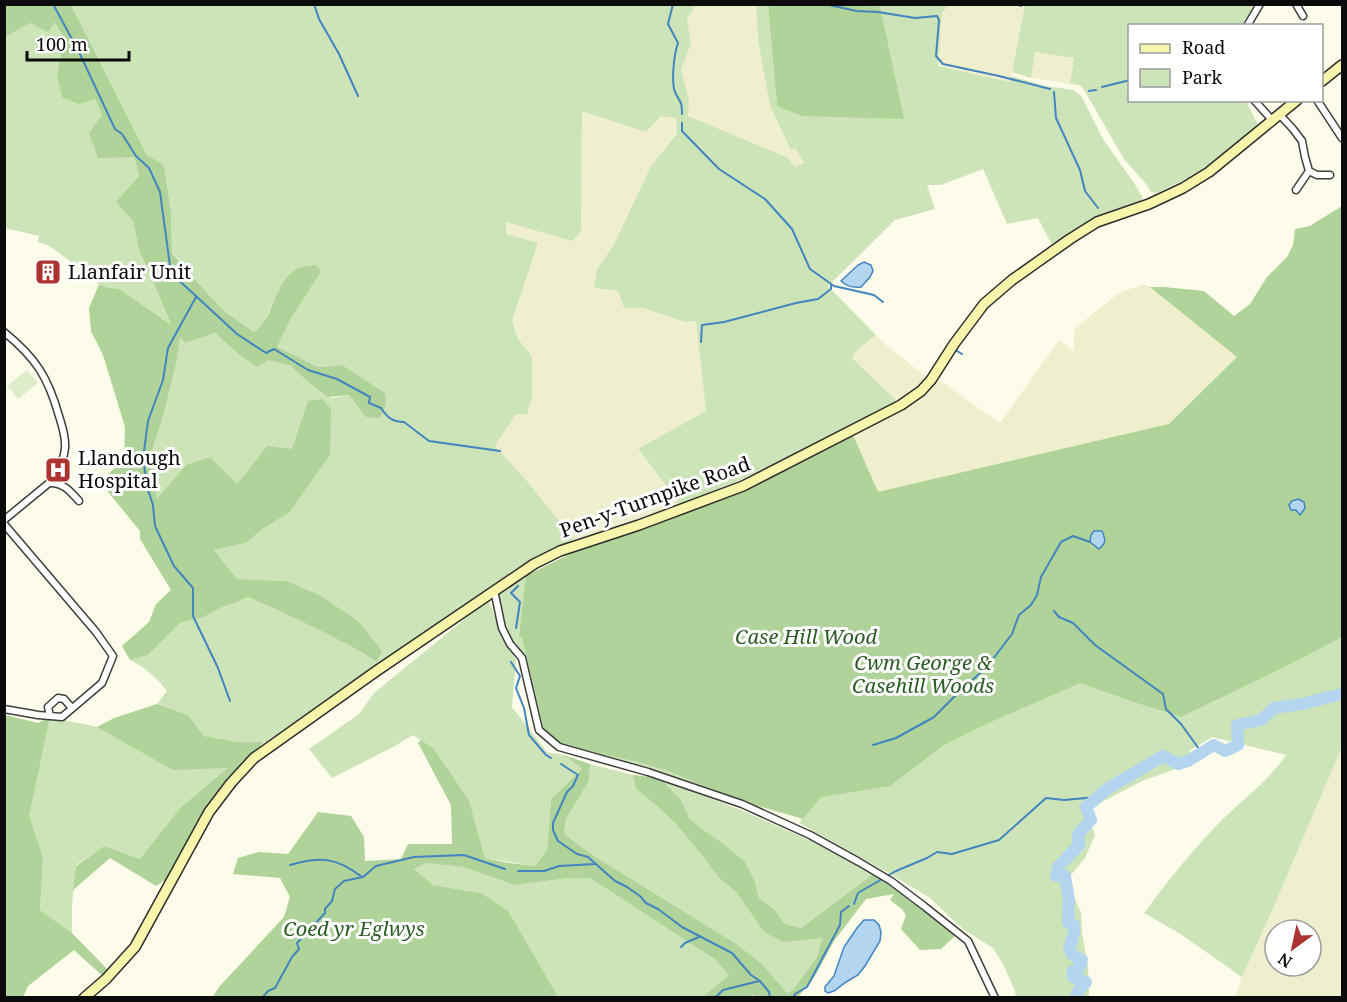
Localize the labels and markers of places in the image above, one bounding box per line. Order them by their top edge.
building icon: Llanfair Unit [33,257,63,287]
place label: Llanfair Unit [68,258,191,285]
place label: Llandough Hospital [78,444,181,494]
hospital icon: Llandough Hospital [43,455,73,485]

